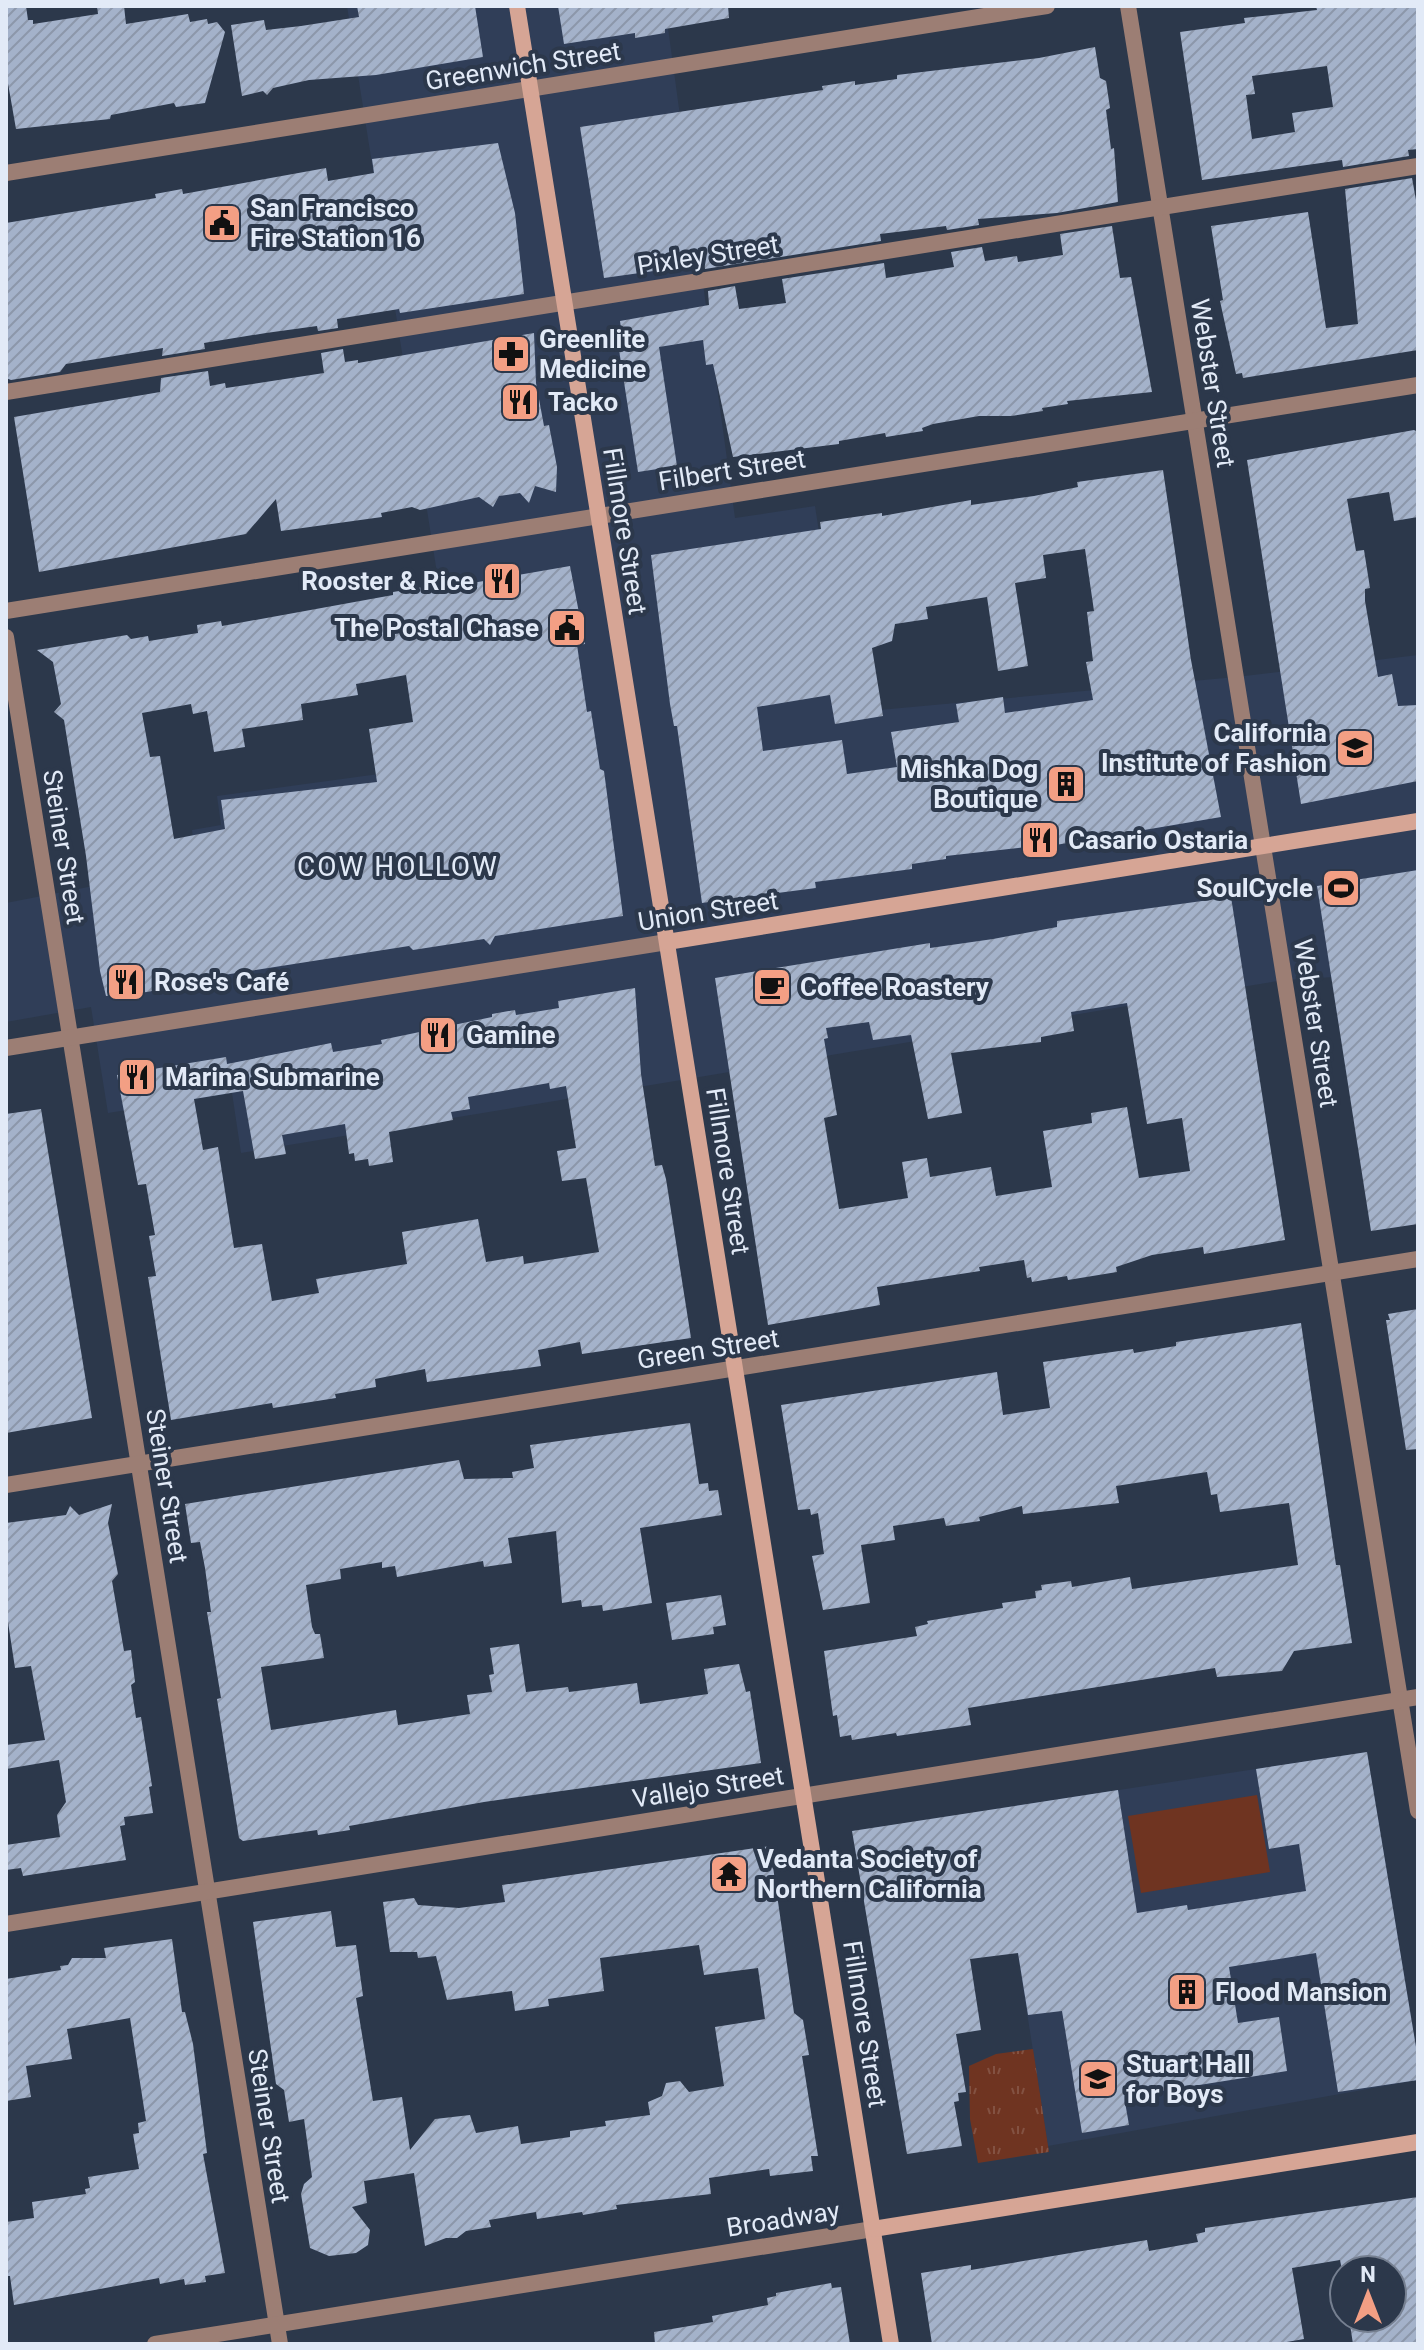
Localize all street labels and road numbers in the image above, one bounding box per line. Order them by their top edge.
street label: Greenwich Street [423,36,623,96]
street label: Pixley Street [635,229,781,281]
street label: Webster Street [1185,296,1241,470]
street label: Filbert Street [656,444,808,496]
street label: Fillmore Street [597,446,653,616]
street label: Steiner Street [37,768,91,926]
street label: Union Street [636,885,780,937]
street label: Webster Street [1288,936,1344,1110]
street label: Fillmore Street [700,1086,756,1256]
street label: Green Street [635,1323,781,1375]
street label: Steiner Street [140,1407,194,1565]
street label: Vallejo Street [630,1760,786,1814]
street label: Fillmore Street [837,1939,893,2109]
street label: Steiner Street [242,2047,296,2205]
street label: Broadway [724,2195,842,2243]

